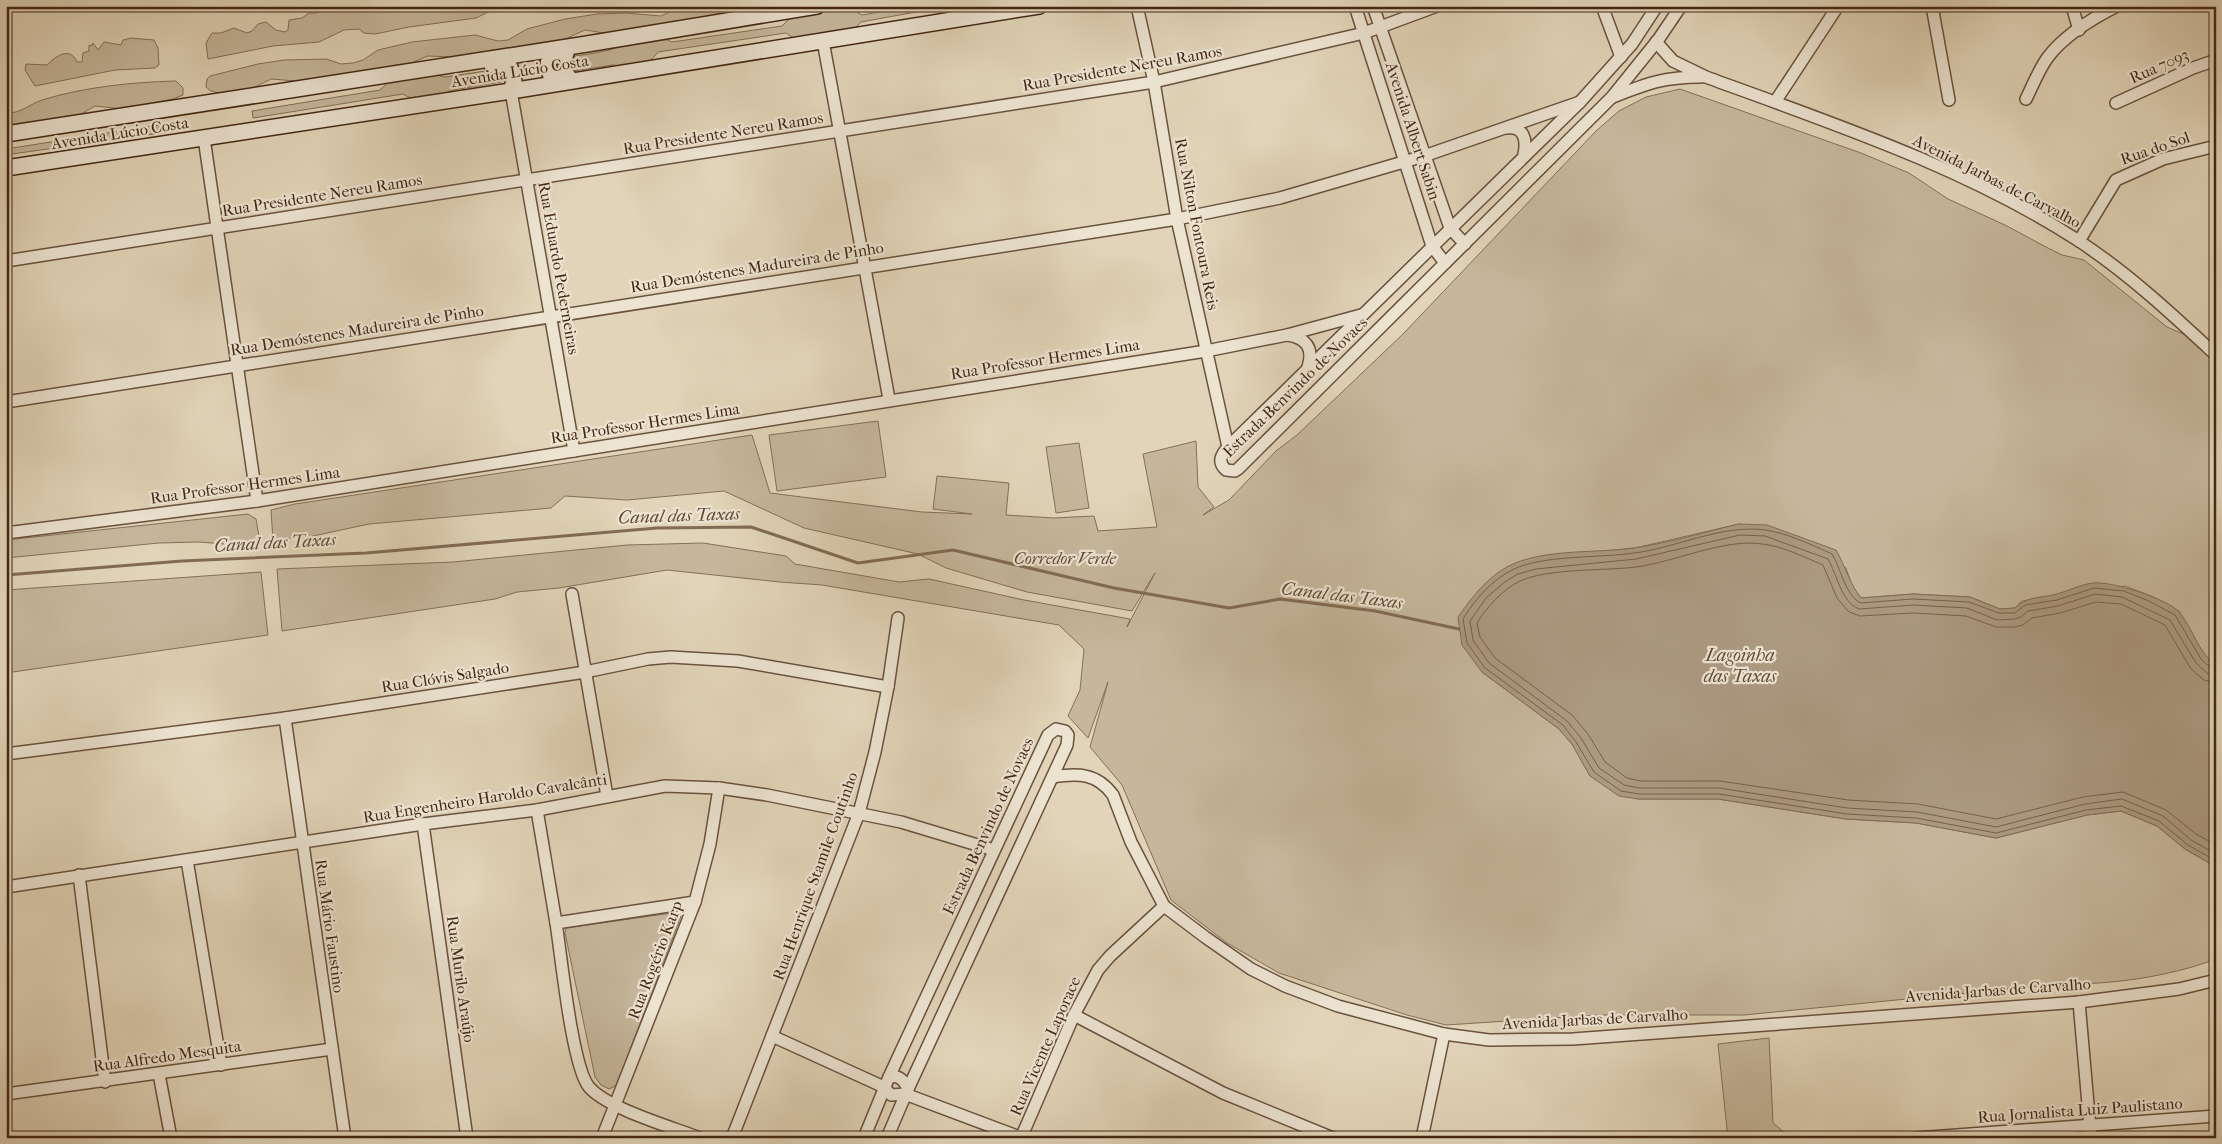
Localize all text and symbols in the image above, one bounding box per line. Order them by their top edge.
street label: Rua Presidente Nereu Ramos [1021,41,1223,95]
street label: Rua 7093 [2127,45,2191,87]
street label: Avenida Lúcio Costa [449,51,591,91]
street label: Avenida Albert Sabin [1381,59,1445,203]
street label: Rua Presidente Nereu Ramos [622,108,824,158]
street label: Avenida Lúcio Costa [49,113,191,153]
street label: Rua do Sol [2118,127,2193,169]
street label: Avenida Jarbas de Carvalho [1909,130,2084,232]
street label: Rua Nilton Fontoura Reis [1171,136,1223,312]
street label: Rua Presidente Nereu Ramos [221,170,423,220]
street label: Rua Eduardo Pederneiras [534,180,584,356]
street label: Rua Demóstenes Madureira de Pinho [629,238,885,296]
street label: Rua Demóstenes Madureira de Pinho [229,301,485,359]
street label: Estrada Benvindo de Novaes [1219,313,1371,461]
street label: Rua Professor Hermes Lima [949,335,1142,383]
street label: Rua Professor Hermes Lima [549,399,742,447]
street label: Rua Professor Hermes Lima [149,462,342,508]
water label: Canal das Taxas [618,503,741,529]
water label: Canal das Taxas [214,529,337,557]
park label: Corredor Verde [1014,549,1117,568]
water label: Canal das Taxas [1280,578,1404,614]
water label: Lagoinha das Taxas [1703,645,1777,687]
street label: Rua Clóvis Salgado [380,658,510,696]
street label: Estrada Benvindo de Novaes [939,734,1038,918]
street label: Rua Engenheiro Haroldo Cavalcânti [362,769,609,827]
street label: Rua Henrique Stamile Coutinho [768,769,862,983]
street label: Rua Mário Faustino [311,858,349,994]
street label: Rua Rogério Karp [624,898,686,1022]
street label: Rua Murilo Araújo [443,914,479,1044]
street label: Rua Vicente Laporace [1006,973,1084,1119]
street label: Avenida Jarbas de Carvalho [1904,974,2091,1006]
street label: Avenida Jarbas de Carvalho [1501,1005,1688,1033]
street label: Rua Alfredo Mesquita [92,1036,243,1076]
street label: Rua Jornalista Luiz Paulistano [1977,1093,2183,1127]

